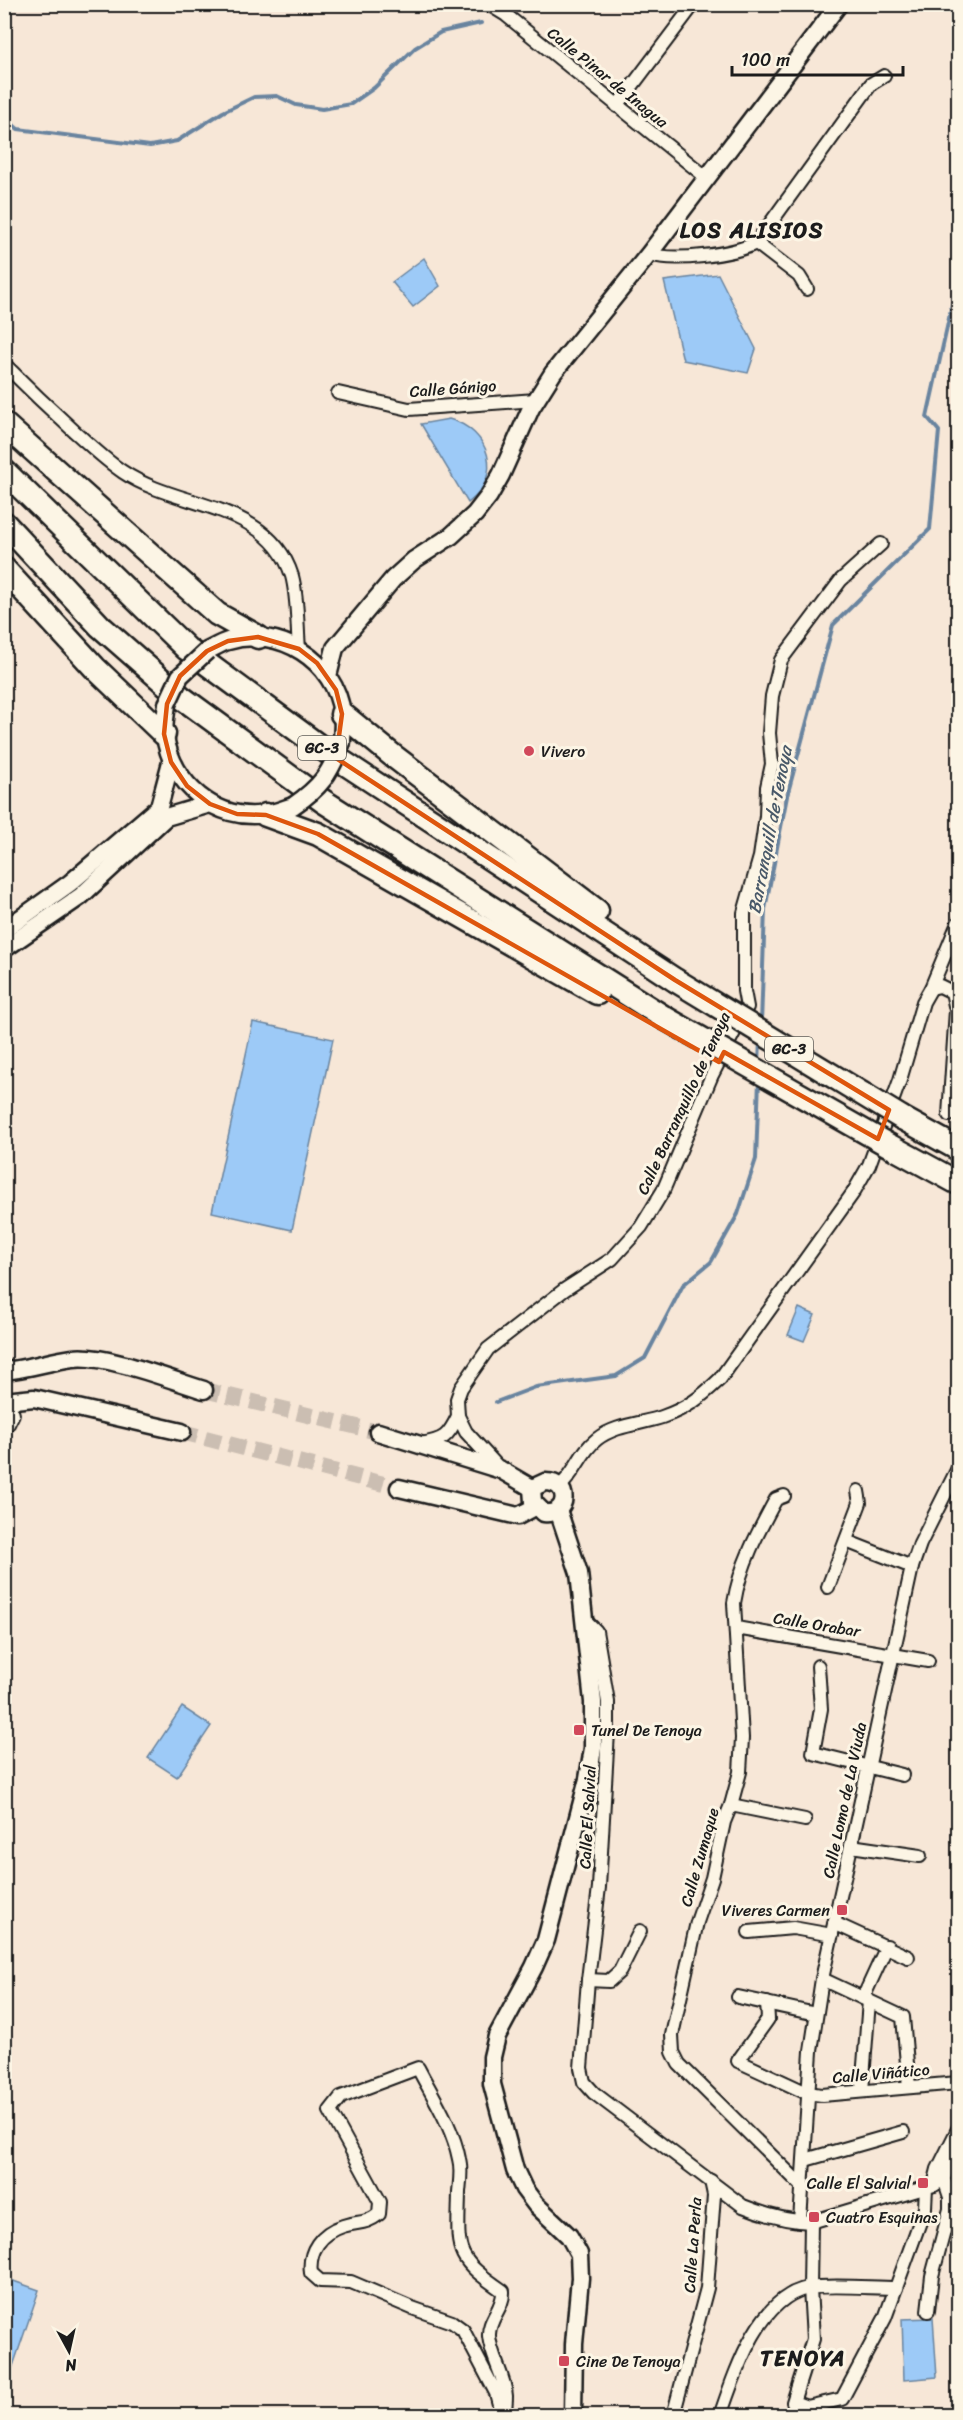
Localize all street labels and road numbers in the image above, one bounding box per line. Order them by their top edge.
street label: Calle Pinar de Inagua [541,19,676,136]
street label: Calle Gánigo [409,371,497,406]
road number: GC-3 [298,736,346,760]
street label: Calle Barranquillo de Tenoya [628,1006,739,1199]
road number: GC-3 [765,1037,813,1061]
street label: Calle Orabar [771,1603,864,1646]
street label: Calle Lomo de La Viuda [814,1719,875,1881]
street label: Calle El Salvial [570,1764,605,1870]
street label: Calle Zumaque [672,1804,728,1910]
street label: Calle Viñático [831,2055,931,2092]
street label: Calle La Perla [675,2195,710,2294]

